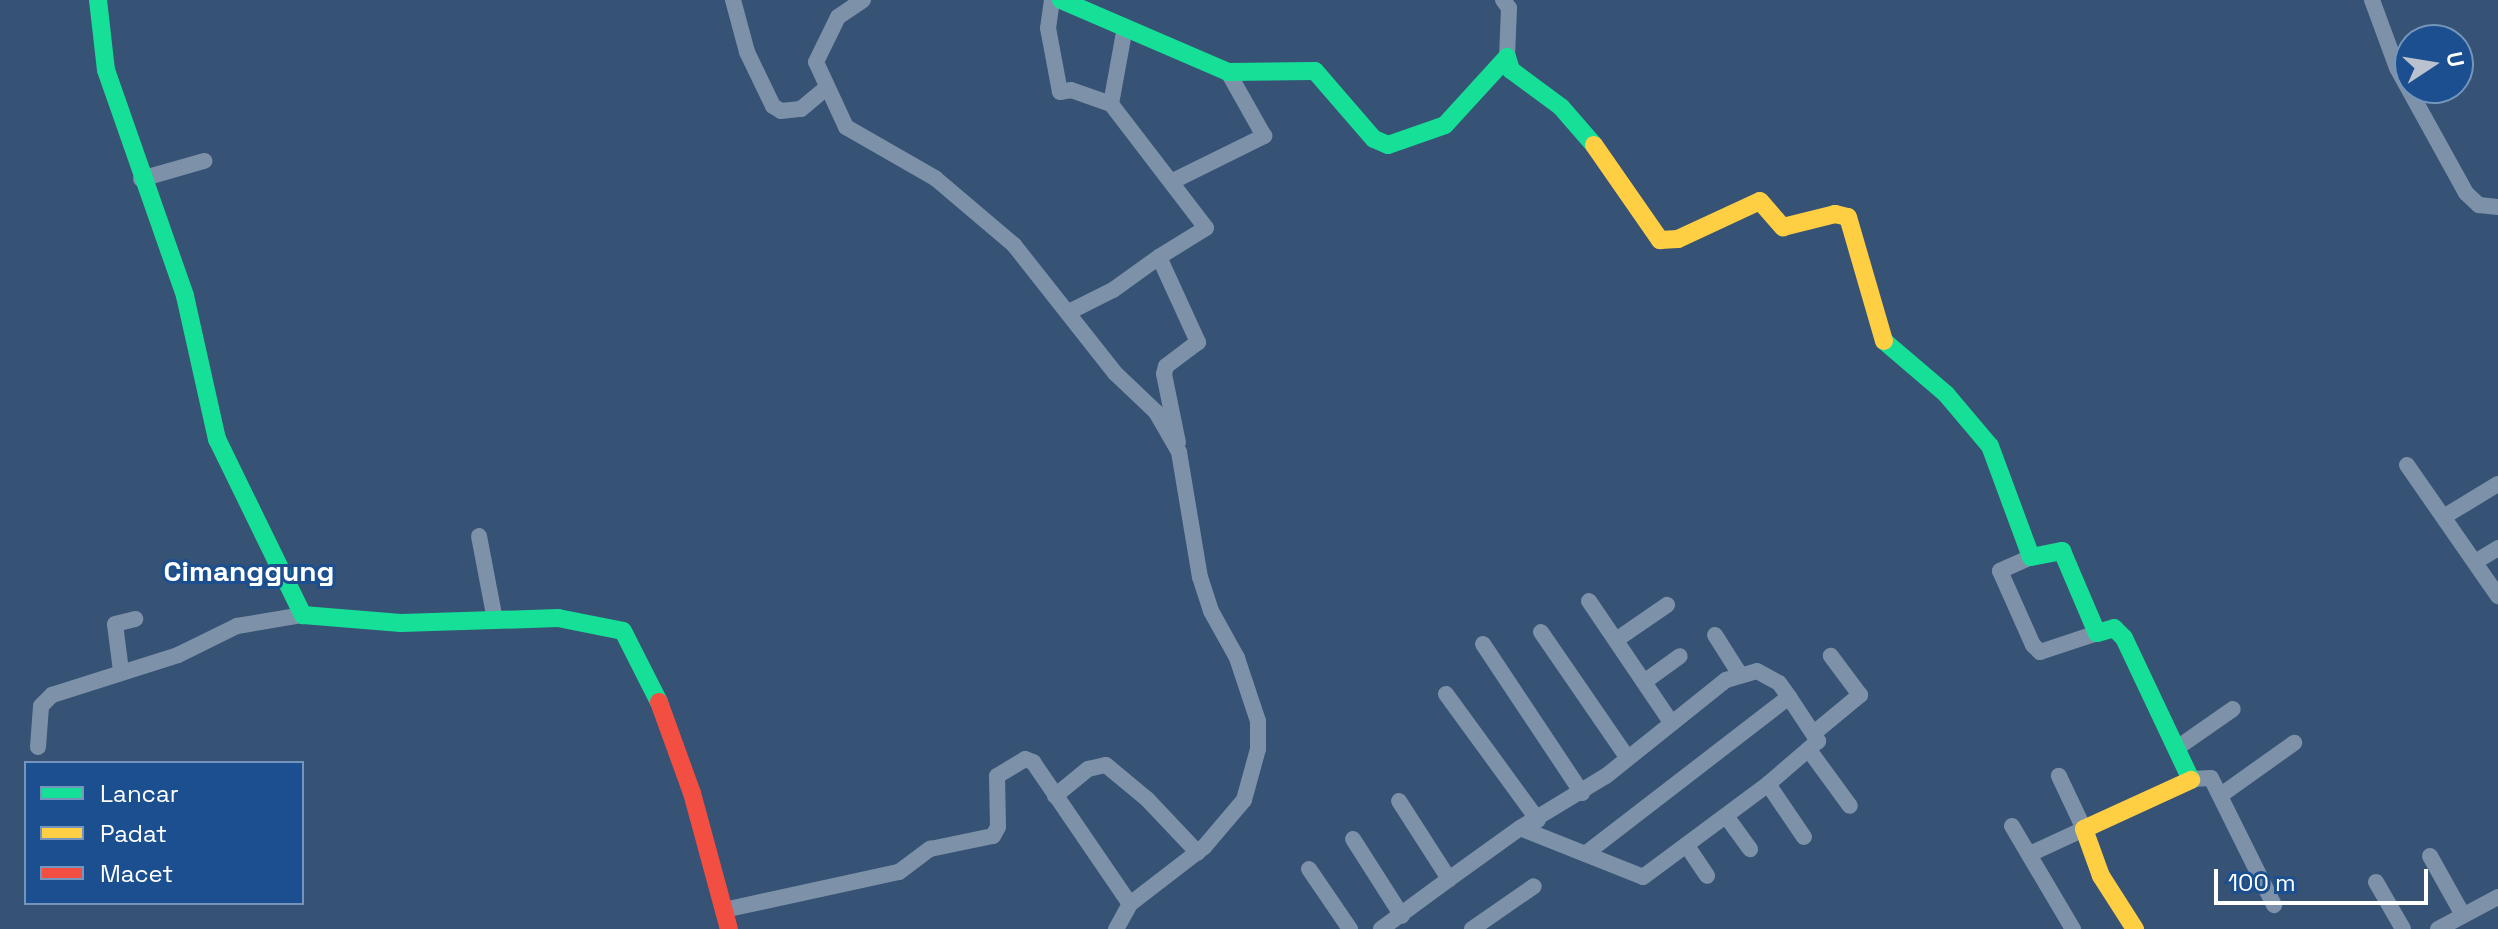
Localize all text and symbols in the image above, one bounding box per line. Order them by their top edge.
north arrow [2394,24,2474,104]
text: U [2440,49,2471,70]
district label: Cimanggung [164,554,334,588]
legend [24,761,304,905]
text: Lancar [100,778,179,809]
text: Padat [100,818,167,849]
scale bar [2218,853,2432,903]
text: Macet [100,858,173,889]
text: 100 m [2228,867,2296,898]

